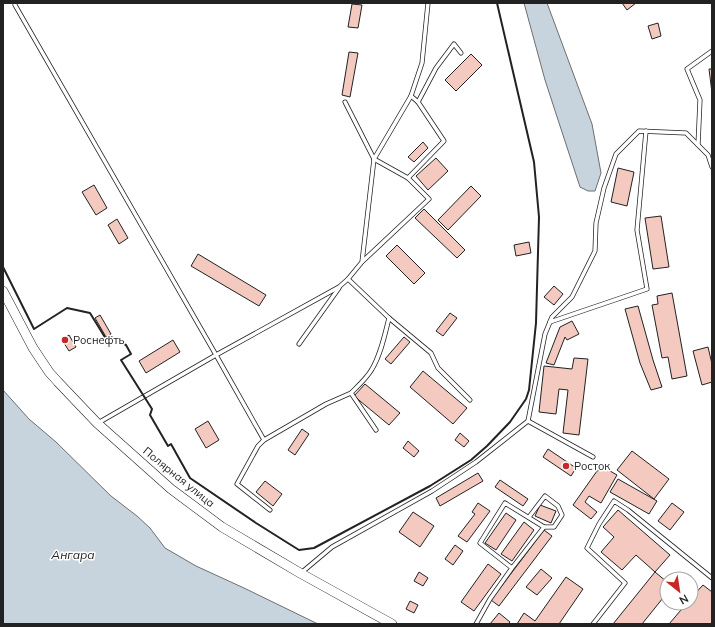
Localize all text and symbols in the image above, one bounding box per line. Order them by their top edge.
place label: Роснефть [73,333,125,347]
marker: Роснефть [60,335,70,345]
street label: Полярная улица [140,444,218,510]
place label: Росток [574,459,610,473]
marker: Росток [561,461,571,471]
water label: Ангара [50,547,95,562]
north arrow [659,571,699,611]
text: N [677,592,691,608]

